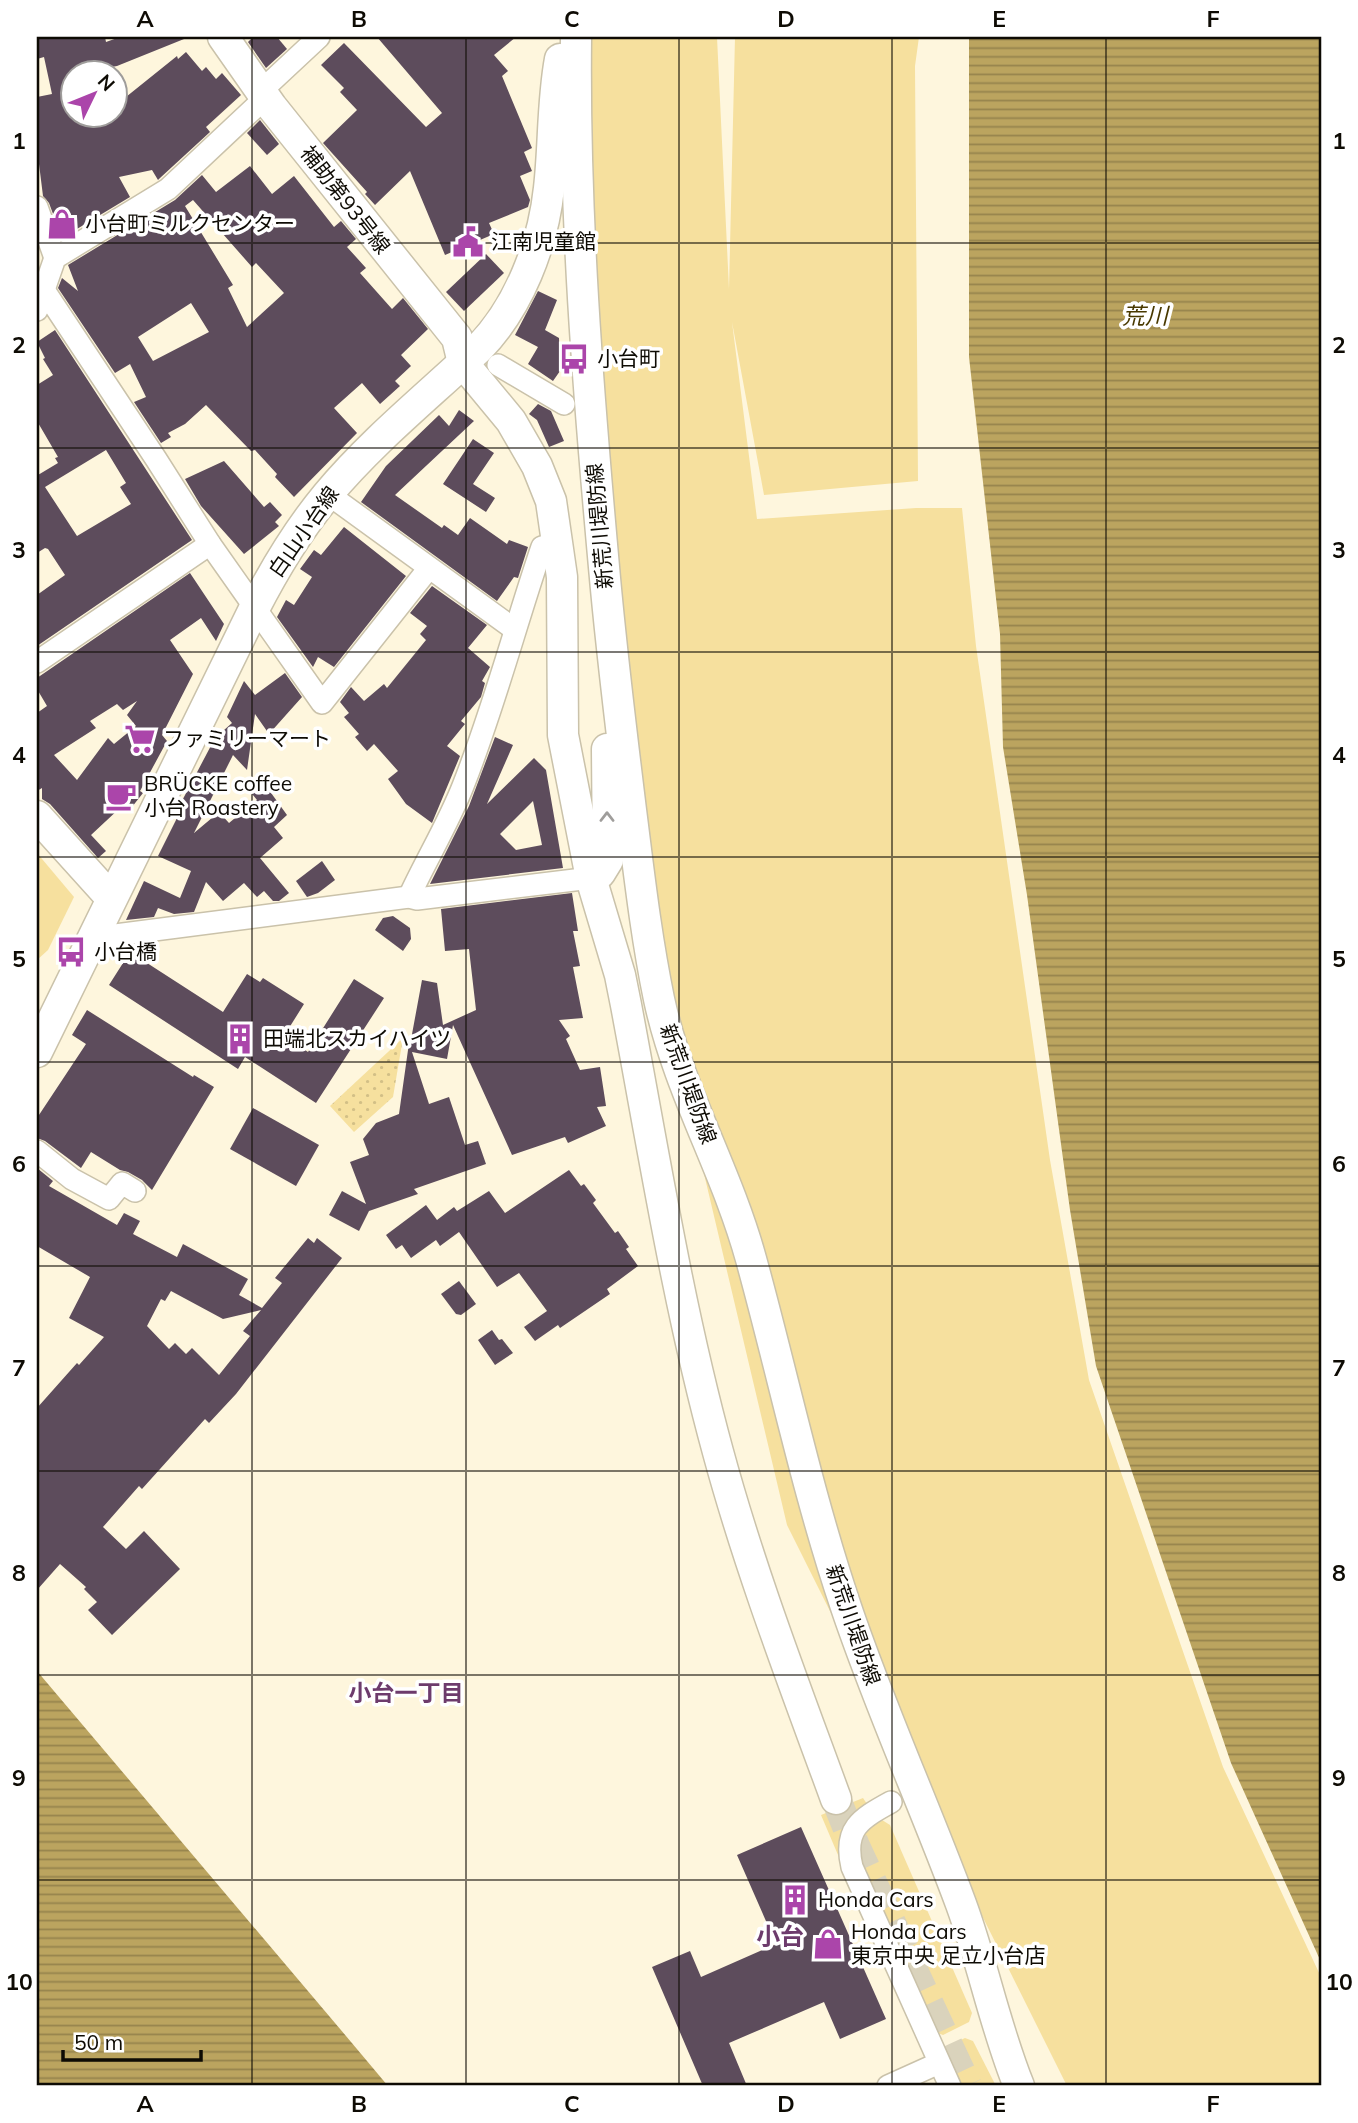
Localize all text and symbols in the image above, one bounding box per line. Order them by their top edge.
text: A [136,4,154,33]
text: B [351,4,367,33]
text: C [564,4,580,33]
text: D [777,4,795,33]
text: E [992,4,1006,33]
text: F [1206,4,1220,33]
north arrow [60,60,130,130]
text: N [93,69,120,96]
text: 1 [12,126,26,155]
text: 1 [1332,126,1346,155]
street label: 補助第93号線 [295,140,396,259]
shop icon: 小台町ミルクセンター [45,207,79,241]
place label: 小台町ミルクセンター [85,210,295,236]
public building icon: 江南児童館 [451,225,485,259]
place label: 江南児童館 [491,228,596,254]
water label: 荒川 [1122,301,1171,330]
text: 2 [12,330,26,359]
text: 2 [1332,330,1346,359]
bus stop icon: 小台町 [557,342,591,376]
place label: 小台町 [597,345,660,371]
street label: 新荒川堤防線 [581,462,617,590]
street label: 白山小台線 [262,481,344,582]
text: 3 [12,535,26,564]
text: 3 [1332,535,1346,564]
supermarket icon: ファミリーマート [123,722,157,756]
place label: ファミリーマート [163,725,331,751]
text: 4 [12,740,26,769]
text: 4 [1332,740,1346,769]
place label: BRÜCKE coffee 小台 Roastery [144,770,292,820]
cafe icon: BRÜCKE coffee 小台 Roastery [104,779,138,813]
one-way arrow [599,811,615,822]
bus stop icon: 小台橋 [54,935,88,969]
place label: 小台橋 [94,938,157,964]
text: 5 [12,944,26,973]
text: 5 [1332,944,1346,973]
street label: 新荒川堤防線 [655,1020,723,1147]
building icon: 田端北スカイハイツ [223,1022,257,1056]
place label: 田端北スカイハイツ [263,1025,451,1051]
text: 6 [12,1149,26,1178]
text: 6 [1332,1149,1346,1178]
text: 7 [12,1353,26,1382]
text: 7 [1332,1353,1346,1382]
text: 8 [12,1558,26,1587]
text: 8 [1332,1558,1346,1587]
street label: 新荒川堤防線 [821,1561,887,1688]
district label: 小台一丁目 [349,1678,464,1707]
text: 9 [12,1763,26,1792]
text: 9 [1332,1763,1346,1792]
building icon: Honda Cars [778,1883,812,1917]
place label: Honda Cars [818,1886,934,1912]
place label: Honda Cars 東京中央 足立小台店 [851,1918,1045,1968]
district label: 小台 [756,1921,804,1951]
shop icon: Honda Cars 東京中央 足立小台店 [811,1927,845,1961]
text: 10 [5,1967,33,1996]
text: 10 [1325,1967,1353,1996]
scale bar [63,2018,201,2062]
text: 50 m [74,2029,123,2055]
text: A [136,2089,154,2118]
text: B [351,2089,367,2118]
text: C [564,2089,580,2118]
text: D [777,2089,795,2118]
text: E [992,2089,1006,2118]
text: F [1206,2089,1220,2118]

